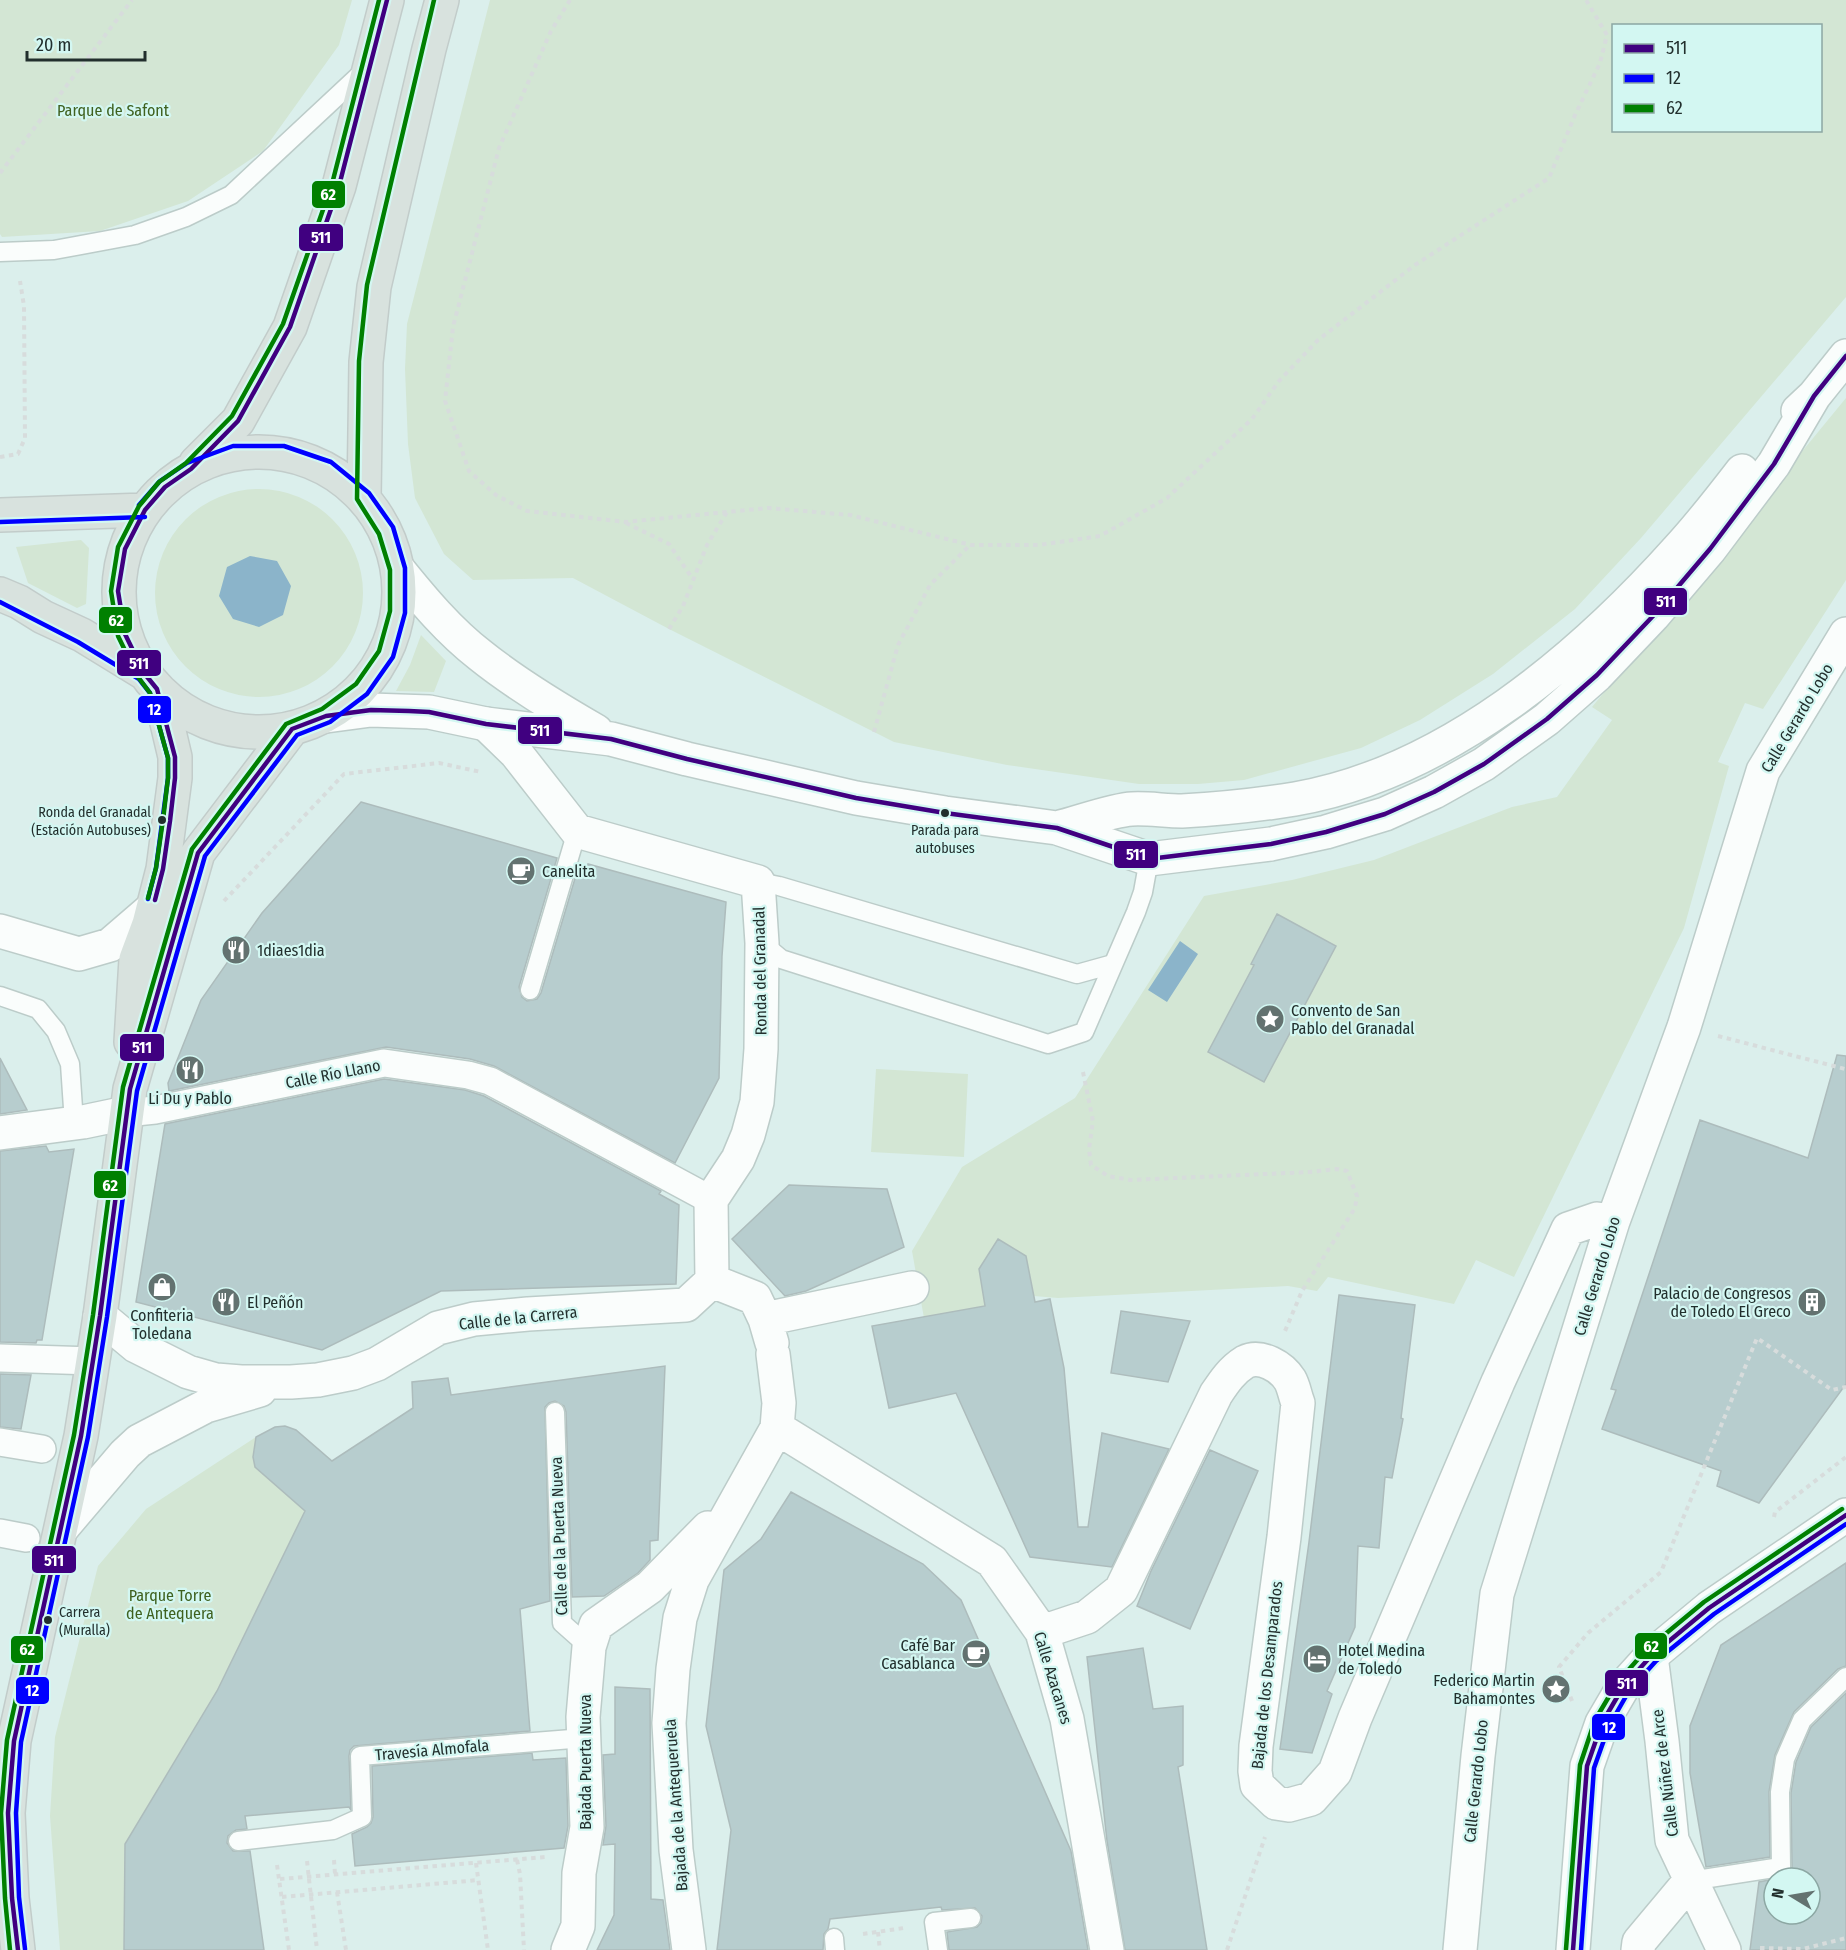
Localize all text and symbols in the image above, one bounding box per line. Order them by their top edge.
scale bar [27,24,146,62]
legend [1612,24,1822,132]
text: 20 m [36,34,71,56]
text: 511 [1666,37,1687,59]
text: 12 [1666,67,1681,89]
text: 62 [1666,97,1683,119]
park label: Parque de Safont [57,101,170,120]
line badge: 62 [311,180,346,209]
text: 62 [320,185,336,204]
line badge: 511 [298,223,344,252]
text: 511 [311,228,331,247]
line badge: 511 [1643,587,1688,616]
text: 511 [1656,592,1676,611]
line badge: 62 [98,606,133,634]
text: 62 [108,611,124,630]
line badge: 511 [116,649,162,677]
text: 511 [129,654,149,673]
street label: Calle Gerardo Lobo [1757,660,1837,776]
line badge: 12 [137,695,172,724]
text: 12 [147,700,162,719]
line badge: 511 [517,716,563,745]
text: 511 [530,721,550,740]
place label: Ronda del Granadal (Estación Autobuses) [31,804,151,839]
marker: Parada para autobuses [939,807,951,819]
marker: Ronda del Granadal (Estación Autobuses) [156,814,168,826]
place label: Parada para autobuses [911,822,979,857]
line badge: 511 [1113,840,1159,869]
text: 511 [1126,845,1146,864]
cafe icon: Canelita [505,855,537,887]
place label: Canelita [542,862,596,881]
street label: Ronda del Granadal [749,906,771,1036]
restaurant icon: 1diaes1dia [220,934,252,966]
place label: 1diaes1dia [257,941,325,960]
place label: Convento de San Pablo del Granadal [1291,1001,1415,1038]
place icon: Convento de San Pablo del Granadal [1254,1003,1286,1035]
line badge: 511 [119,1033,165,1062]
text: 511 [132,1038,152,1057]
restaurant icon: Li Du y Pablo [174,1054,206,1086]
street label: Calle Río Llano [284,1055,382,1093]
place label: Li Du y Pablo [148,1089,232,1108]
line badge: 62 [93,1170,127,1199]
text: 62 [102,1176,118,1195]
street label: Calle Gerardo Lobo [1570,1214,1624,1338]
shop icon: Confiteria Toledana [146,1271,178,1303]
place label: Palacio de Congresos de Toledo El Greco [1653,1284,1791,1321]
restaurant icon: El Peñón [210,1286,242,1318]
building icon: Palacio de Congresos de Toledo El Greco [1796,1286,1828,1318]
place label: El Peñón [247,1293,303,1312]
street label: Calle de la Carrera [458,1302,578,1334]
place label: Confiteria Toledana [130,1306,194,1343]
street label: Calle de la Puerta Nueva [547,1456,571,1616]
line badge: 511 [31,1545,77,1574]
text: 511 [44,1551,64,1570]
street label: Bajada de los Desamparados [1248,1580,1286,1770]
park label: Parque Torre de Antequera [126,1586,214,1623]
place label: Carrera (Muralla) [59,1604,110,1639]
marker: Carrera (Muralla) [42,1614,54,1626]
street label: Calle Azacanes [1030,1629,1076,1727]
line badge: 62 [1634,1632,1668,1660]
line badge: 62 [10,1635,44,1664]
place label: Café Bar Casablanca [881,1636,955,1673]
text: 62 [1643,1637,1659,1656]
cafe icon: Café Bar Casablanca [960,1638,992,1670]
text: 62 [19,1640,35,1659]
place label: Hotel Medina de Toledo [1338,1641,1425,1678]
hotel icon: Hotel Medina de Toledo [1301,1643,1333,1675]
line badge: 511 [1604,1669,1649,1697]
place label: Federico Martin Bahamontes [1433,1671,1535,1708]
place icon: Federico Martin Bahamontes [1540,1673,1572,1705]
text: 511 [1617,1674,1637,1693]
line badge: 12 [15,1676,50,1705]
text: 12 [25,1681,40,1700]
street label: Bajada Puerta Nueva [576,1694,595,1830]
street label: Calle Núñez de Arce [1648,1708,1682,1838]
line badge: 12 [1591,1713,1626,1741]
street label: Bajada de la Antequeruela [660,1718,692,1892]
text: 12 [1602,1718,1617,1737]
street label: Calle Gerardo Lobo [1460,1719,1492,1843]
street label: Travesía Almofala [374,1736,490,1764]
north arrow [1762,1866,1822,1926]
text: N [1768,1887,1788,1900]

